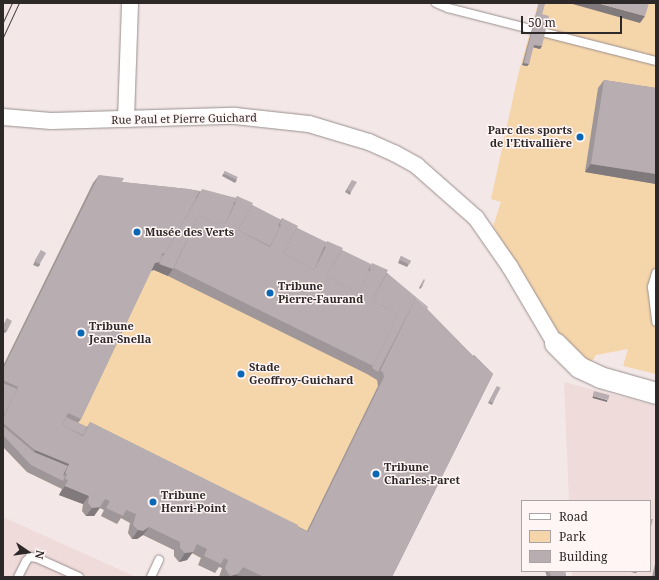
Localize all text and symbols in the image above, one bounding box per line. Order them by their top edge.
scale bar [523,8,624,34]
text: 50 m [528,14,556,31]
street label: Rue Paul et Pierre Guichard [111,111,257,127]
place label: Parc des sports de l'Etivallière [488,124,572,150]
marker: Parc des sports de l'Etivallière [575,132,585,142]
place label: Musée des Verts [145,225,234,239]
marker: Musée des Verts [132,227,142,237]
place label: Tribune Pierre-Faurand [278,280,363,306]
marker: Tribune Pierre-Faurand [265,288,275,298]
place label: Tribune Jean-Snella [89,320,151,346]
marker: Tribune Jean-Snella [76,328,86,338]
place label: Stade Geoffroy-Guichard [249,361,353,387]
marker: Stade Geoffroy-Guichard [236,369,246,379]
place label: Tribune Charles-Paret [384,461,460,487]
marker: Tribune Charles-Paret [371,469,381,479]
place label: Tribune Henri-Point [161,489,226,515]
marker: Tribune Henri-Point [148,497,158,507]
legend [521,500,651,572]
text: Road [559,508,588,525]
text: Park [559,528,586,545]
north arrow [8,532,48,572]
text: Building [559,548,607,565]
text: N [32,549,48,561]

